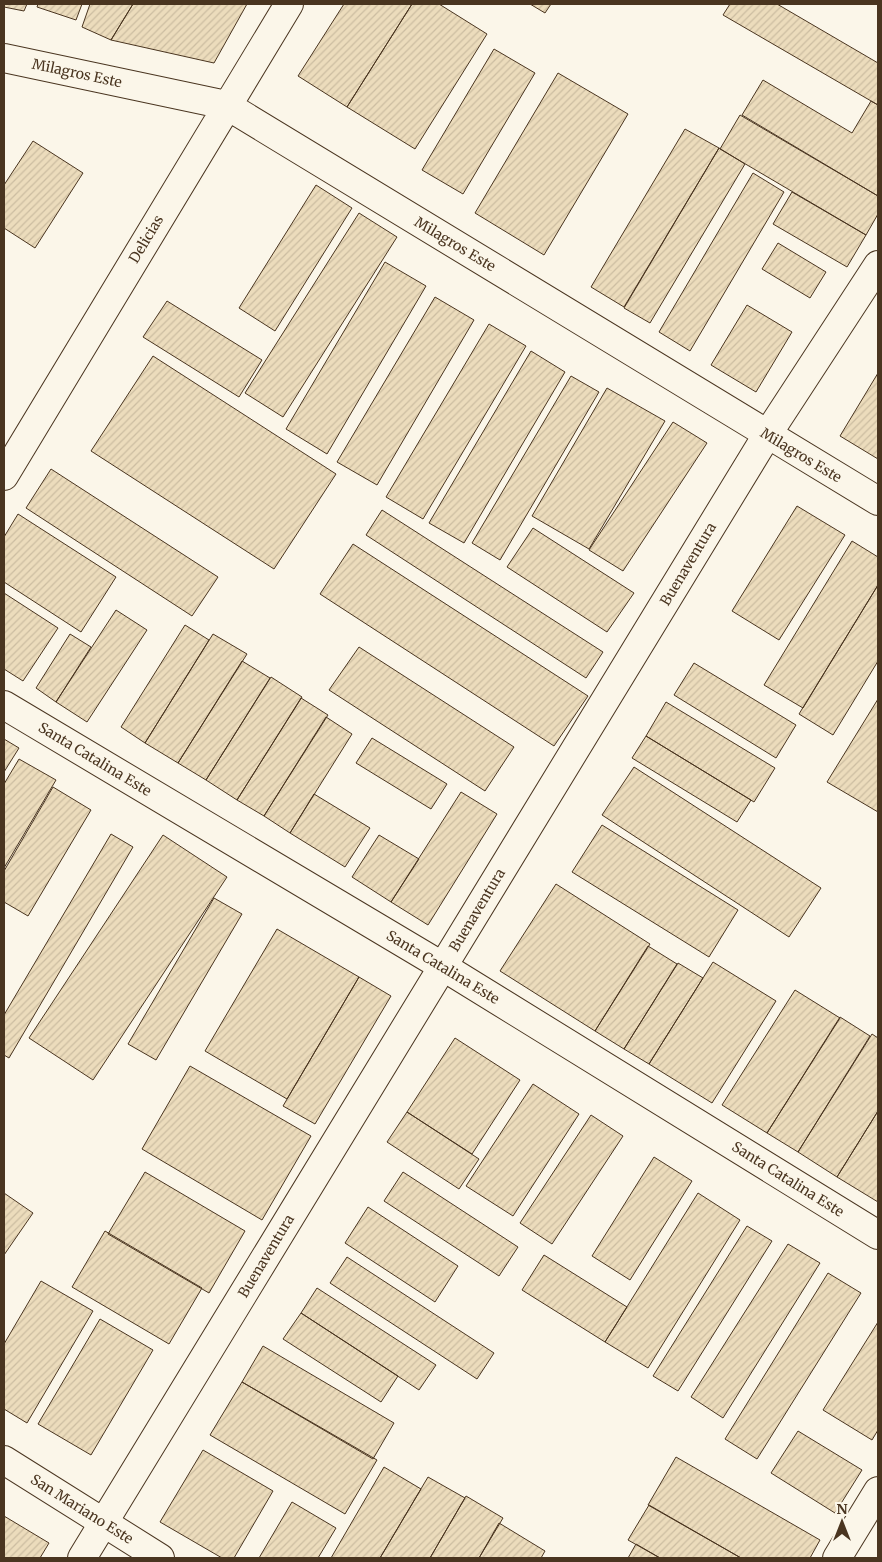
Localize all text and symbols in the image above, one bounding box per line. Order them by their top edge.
street label: Milagros Este [30,55,124,91]
street label: Delicias [125,212,167,266]
street label: Milagros Este [411,213,499,275]
street label: Milagros Este [757,424,845,486]
street label: Buenaventura [656,519,720,609]
street label: Santa Catalina Este [35,718,155,800]
street label: Buenaventura [445,865,509,955]
street label: Santa Catalina Este [383,926,503,1008]
street label: Santa Catalina Este [729,1137,847,1221]
street label: Buenaventura [234,1211,298,1301]
street label: San Mariano Este [27,1470,137,1548]
north arrow [817,1497,867,1547]
text: N [836,1500,848,1518]

